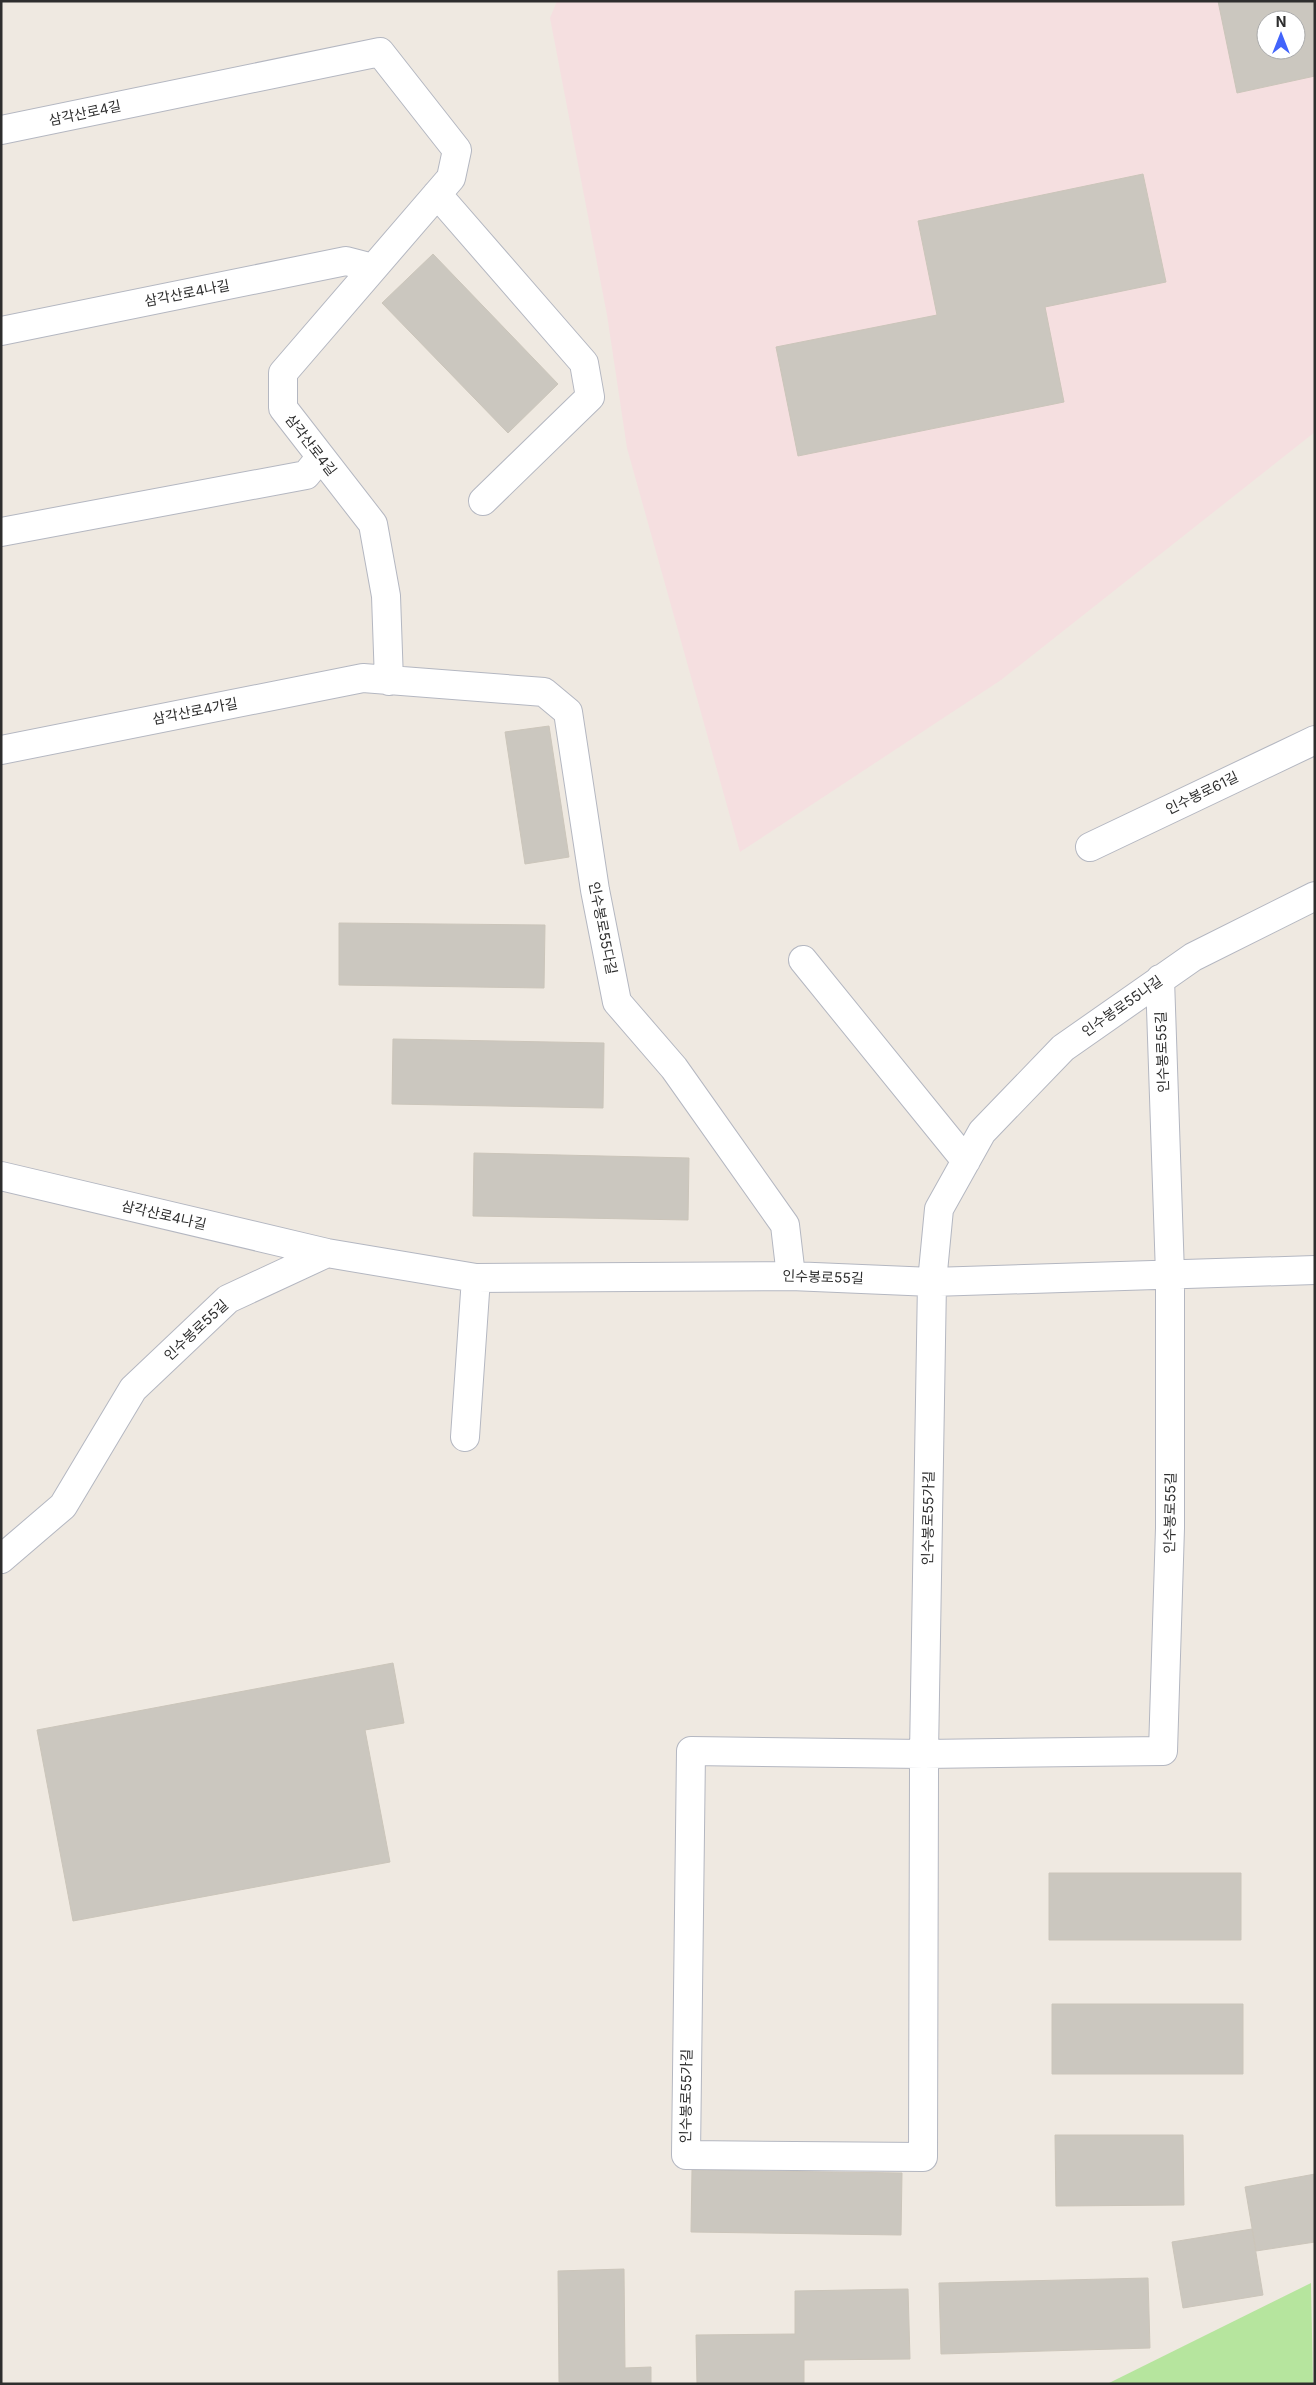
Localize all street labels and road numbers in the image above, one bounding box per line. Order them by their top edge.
street label: 삼각산로4길 [47,97,123,128]
street label: 삼각산로4나길 [143,276,231,309]
street label: 삼각산로4길 [282,411,341,479]
street label: 삼각산로4가길 [151,694,239,727]
street label: 인수봉로61길 [1163,768,1241,817]
street label: 인수봉로55다길 [586,880,621,976]
street label: 인수봉로55나길 [1078,972,1165,1040]
street label: 인수봉로55길 [1152,1011,1171,1093]
street label: 삼각산로4나길 [120,1197,208,1233]
street label: 인수봉로55길 [782,1267,864,1286]
street label: 인수봉로55길 [160,1296,231,1364]
street label: 인수봉로55가길 [918,1471,937,1565]
street label: 인수봉로55길 [1160,1472,1179,1554]
street label: 인수봉로55가길 [676,2049,695,2143]

